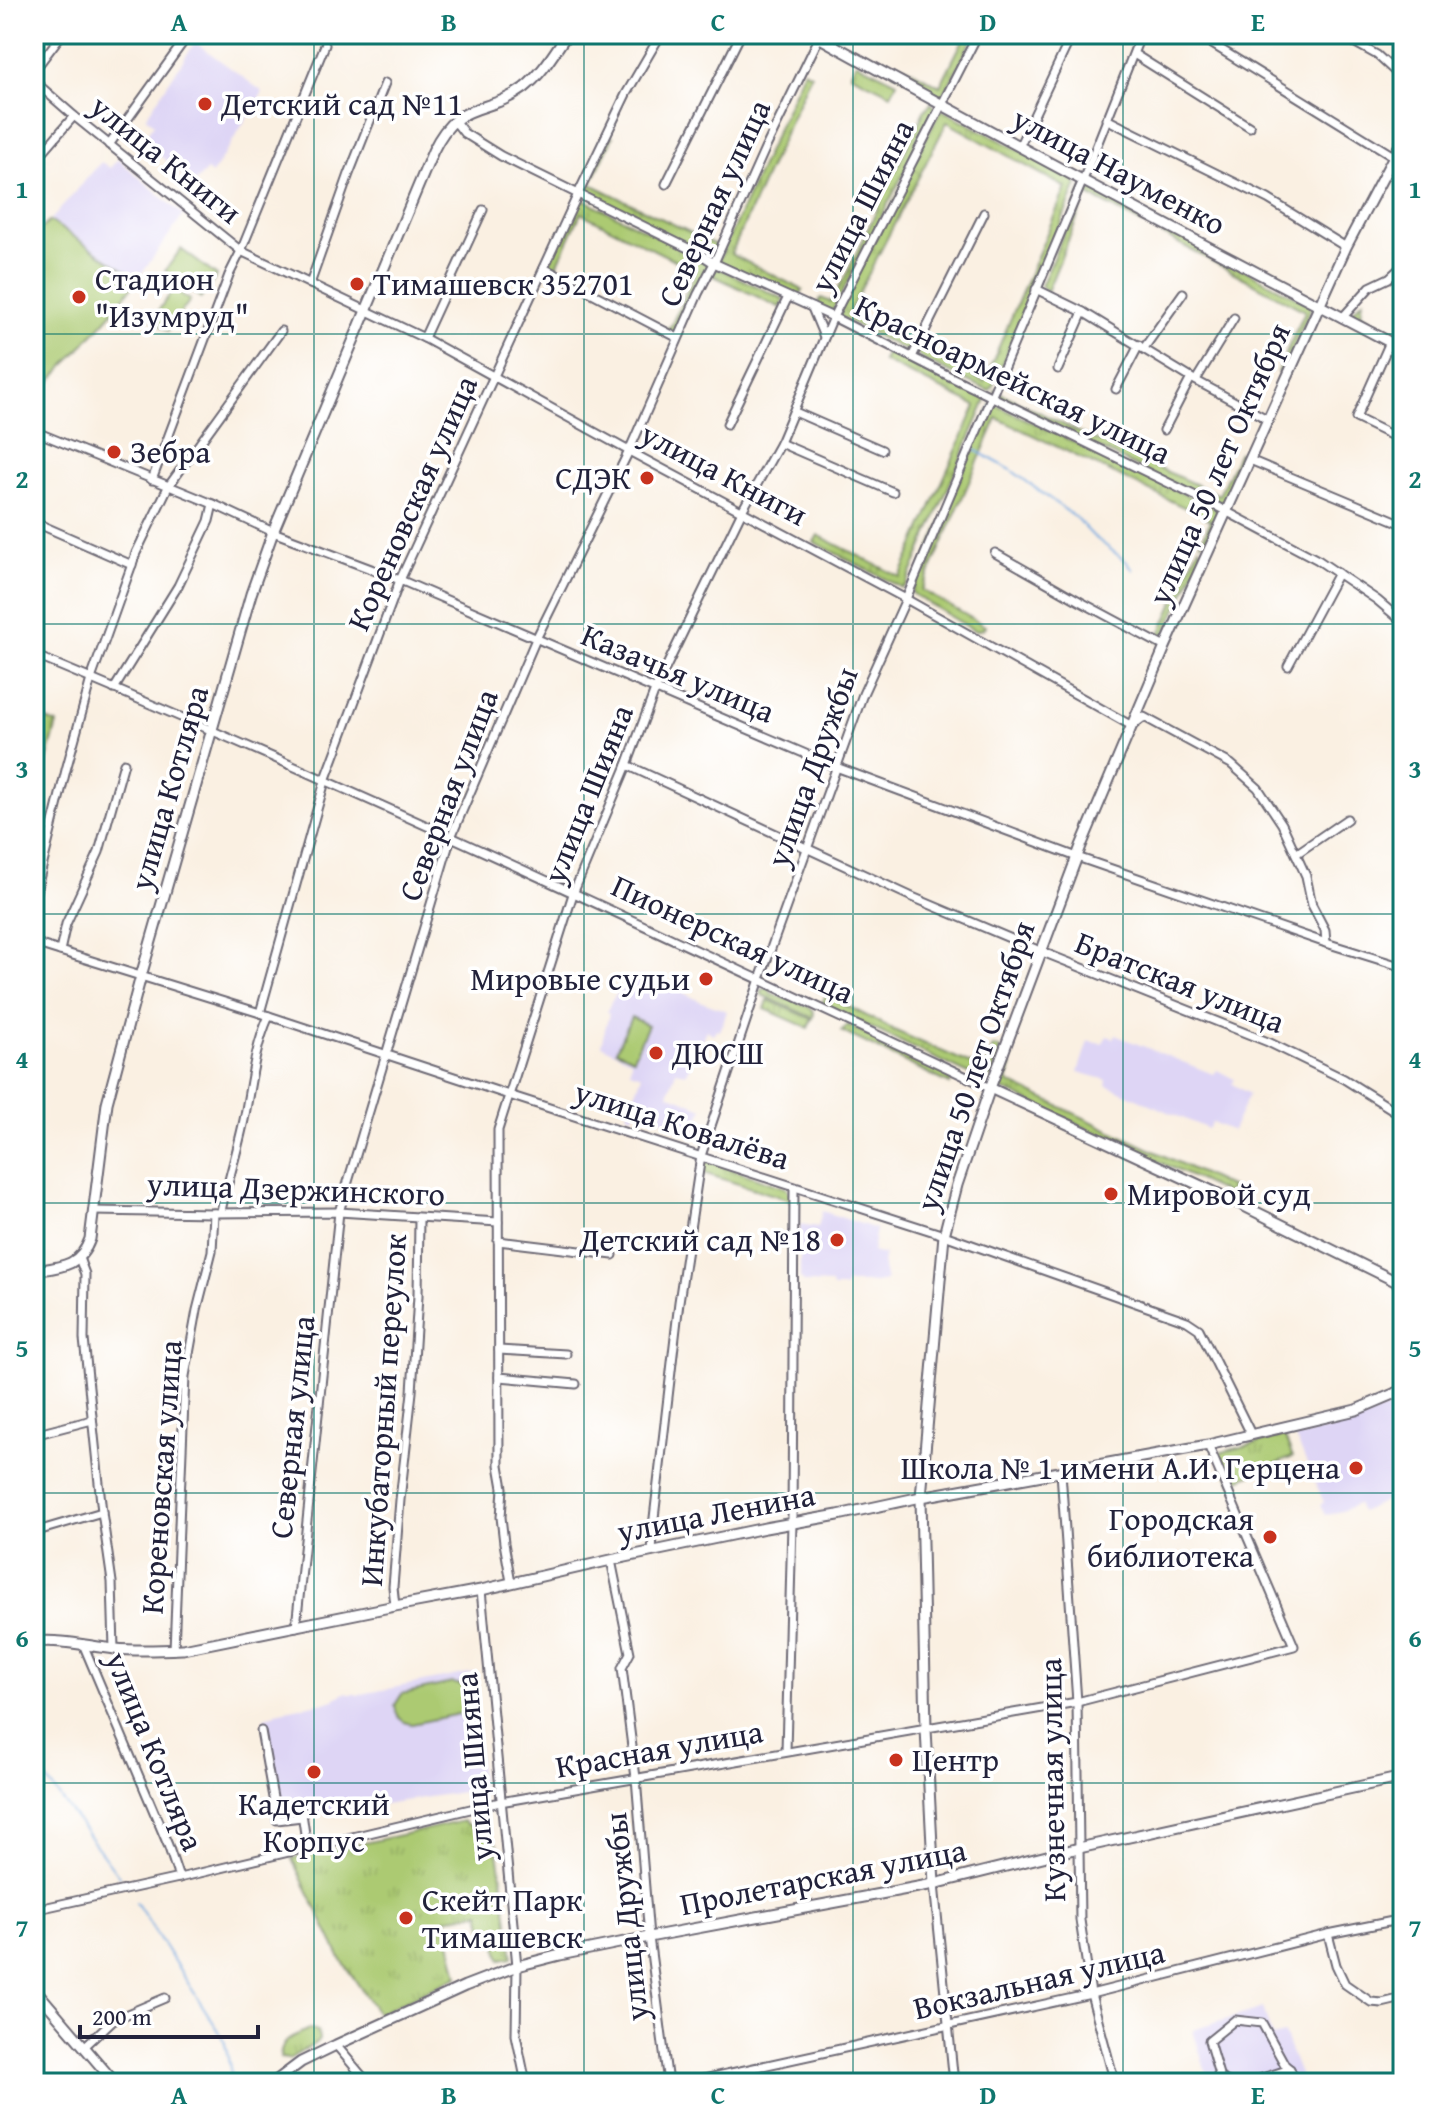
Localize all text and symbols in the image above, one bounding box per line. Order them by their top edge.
text: A [171,2,188,41]
text: B [441,2,457,41]
text: C [711,2,725,41]
text: D [980,2,996,41]
text: E [1251,2,1265,41]
place label: Детский сад №11 [220,80,463,127]
street label: улица Книги [80,82,252,235]
street label: Северная улица [645,91,782,314]
street label: улица Науменко [1003,94,1234,247]
marker: Детский сад №11 [196,95,214,113]
street label: улица Шияна [797,110,926,302]
text: 1 [15,169,29,208]
text: 1 [1408,169,1422,208]
place label: Стадион "Изумруд" [95,255,249,339]
place label: Тимашевск 352701 [373,260,633,307]
marker: Тимашевск 352701 [348,275,366,293]
street label: Красноармейская улица [847,281,1180,476]
marker: Стадион "Изумруд" [70,288,88,306]
street label: улица 50 лет Октября [1135,315,1302,613]
street label: Кореновская улица [334,367,489,638]
street label: улица Книги [631,409,816,537]
place label: Зебра [130,428,211,475]
marker: Зебра [105,443,123,461]
place label: СДЭК [555,454,631,501]
text: 2 [15,459,29,498]
text: 2 [1408,459,1422,498]
marker: СДЭК [638,469,656,487]
street label: Казачья улица [574,611,783,735]
street label: улица Дружбы [753,660,869,874]
street label: улица Котляра [117,679,220,897]
street label: Северная улица [386,681,510,908]
street label: улица Шияна [530,697,645,891]
text: 3 [15,749,29,788]
text: 3 [1408,749,1422,788]
street label: Пионерская улица [604,862,863,1016]
street label: улица 50 лет Октября [902,914,1046,1218]
street label: Братская улица [1069,918,1293,1045]
place label: Мировые судьи [470,955,690,1002]
marker: Мировые судьи [697,970,715,988]
place label: ДЮСШ [671,1029,764,1076]
text: 4 [15,1039,29,1078]
text: 4 [1408,1039,1422,1078]
marker: ДЮСШ [647,1044,665,1062]
street label: улица Ковалёва [568,1067,797,1182]
street label: улица Дзержинского [145,1160,446,1217]
place label: Мировой суд [1127,1170,1311,1217]
marker: Мировой суд [1102,1185,1120,1203]
place label: Детский сад №18 [578,1216,821,1263]
marker: Детский сад №18 [828,1231,846,1249]
street label: Инкубаторный переулок [347,1232,418,1588]
street label: Северная улица [256,1312,327,1541]
text: 5 [15,1328,29,1367]
text: 5 [1408,1328,1422,1367]
street label: Кореновская улица [127,1338,194,1616]
place label: Школа № 1 имени А.И. Герцена [901,1444,1341,1491]
marker: Школа № 1 имени А.И. Герцена [1347,1459,1365,1477]
street label: улица Ленина [612,1470,819,1555]
place label: Городская библиотека [1087,1495,1255,1579]
marker: Городская библиотека [1261,1528,1279,1546]
text: 6 [15,1618,29,1657]
text: 6 [1408,1618,1422,1657]
street label: улица Котляра [94,1643,217,1858]
street label: Кузнечная улица [1026,1657,1077,1902]
street label: улица Шияна [442,1670,505,1864]
street label: Красная улица [552,1707,767,1790]
place label: Центр [912,1736,999,1783]
marker: Центр [887,1751,905,1769]
marker: Кадетский Корпус [305,1763,323,1781]
place label: Кадетский Корпус [238,1780,390,1864]
street label: улица Дружбы [591,1810,660,2025]
street label: Пролетарская улица [676,1826,971,1927]
place label: Скейт Парк Тимашевск [422,1876,583,1960]
text: 7 [15,1908,29,1947]
text: 7 [1408,1908,1422,1947]
marker: Скейт Парк Тимашевск [397,1909,415,1927]
street label: Вокзальная улица [909,1928,1170,2031]
scale bar [80,1989,258,2039]
text: 200 m [92,1999,152,2034]
text: A [171,2075,188,2114]
text: B [441,2075,457,2114]
text: C [711,2075,725,2114]
text: D [980,2075,996,2114]
text: E [1251,2075,1265,2114]

